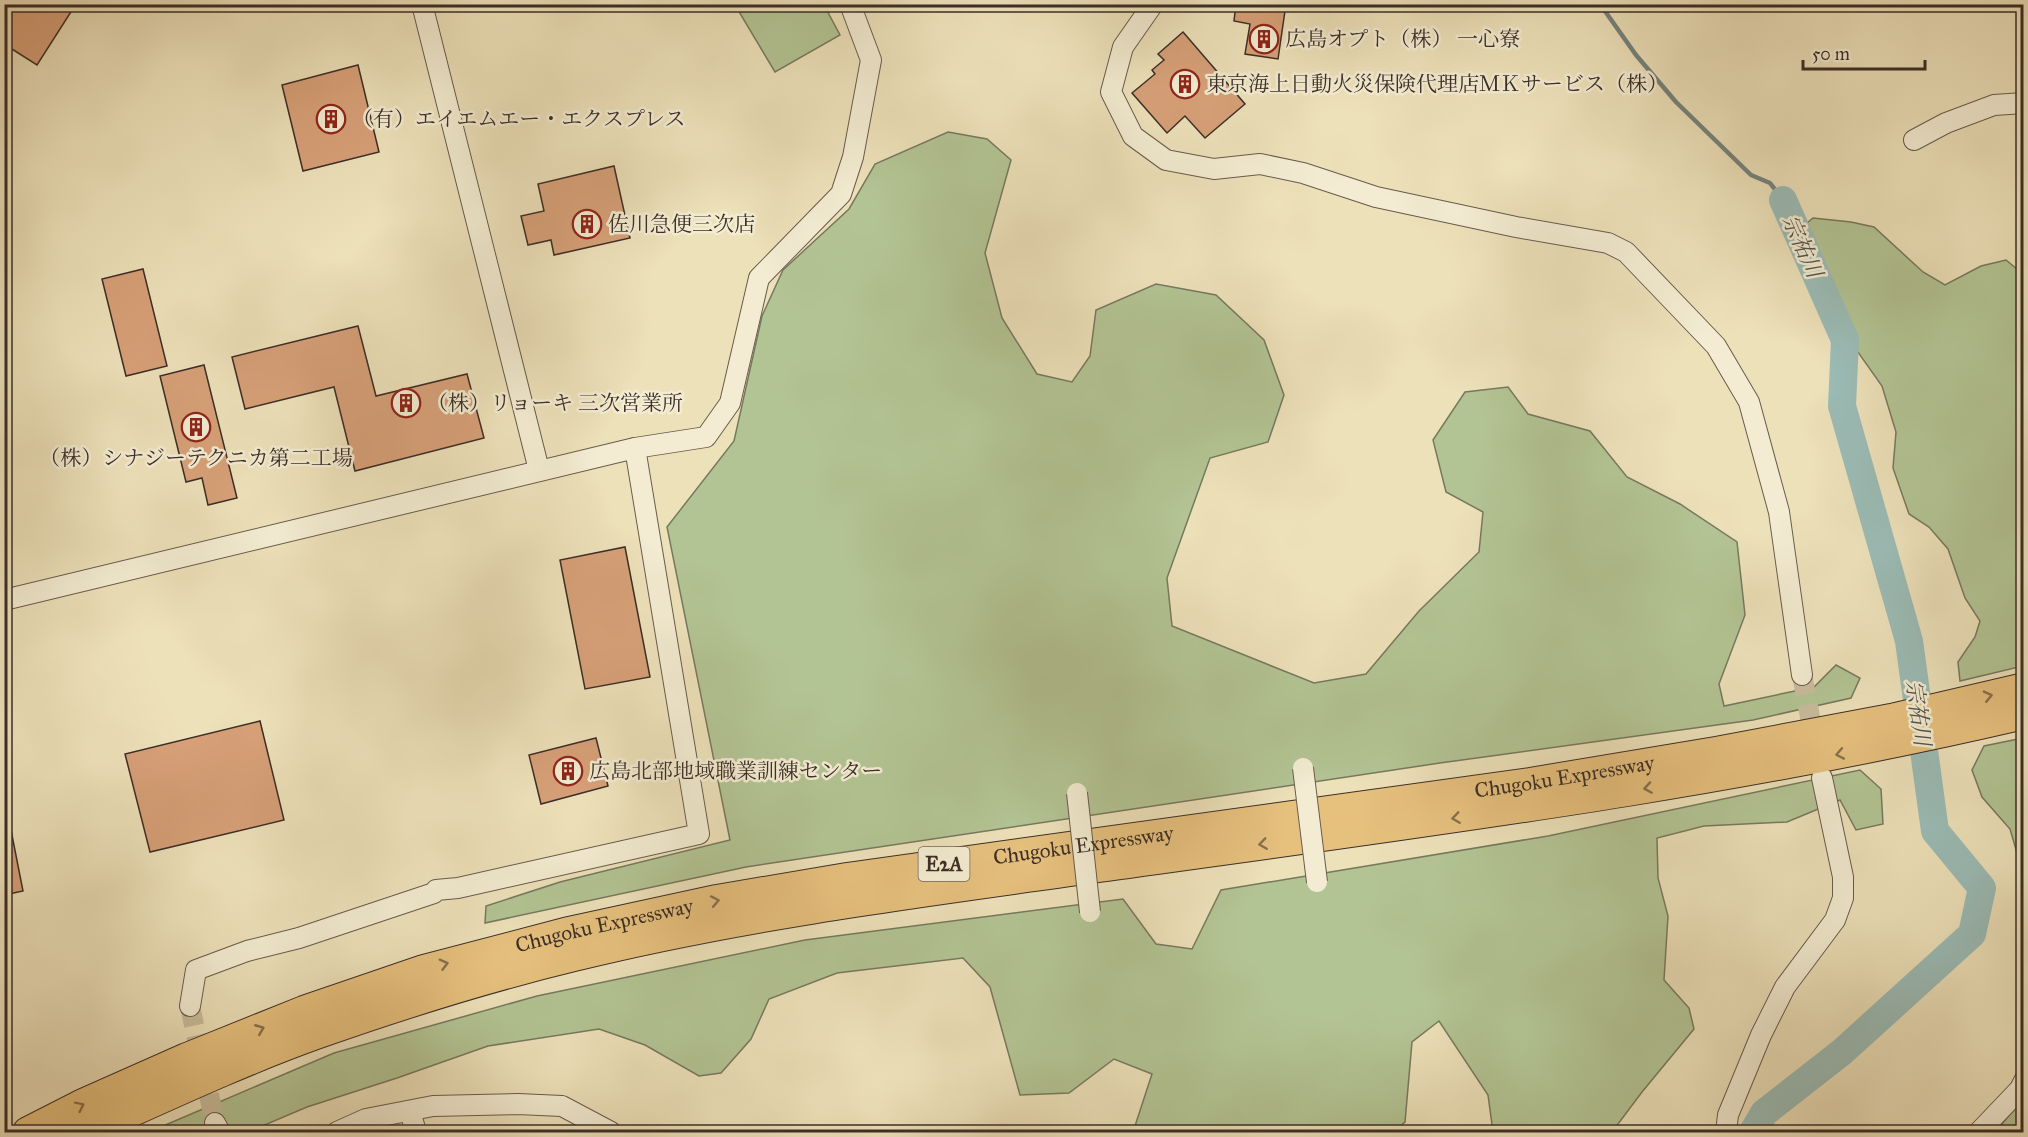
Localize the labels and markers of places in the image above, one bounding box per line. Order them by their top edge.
building icon: 広島オプト（株） 一心寮 [1248,23,1280,55]
place label: 広島オプト（株） 一心寮 [1285,26,1520,52]
building icon: 東京海上日動火災保険代理店ＭＫサービス（株） [1169,68,1201,100]
place label: 東京海上日動火災保険代理店ＭＫサービス（株） [1206,71,1668,97]
building icon: （有）エイエムエー・エクスプレス [315,103,347,135]
place label: （有）エイエムエー・エクスプレス [352,106,685,132]
building icon: 佐川急便三次店 [571,208,603,240]
place label: 佐川急便三次店 [608,211,755,237]
building icon: （株）リョーキ 三次営業所 [390,387,422,419]
place label: （株）リョーキ 三次営業所 [427,390,683,416]
building icon: （株）シナジーテクニカ第二工場 [180,411,212,443]
place label: （株）シナジーテクニカ第二工場 [39,445,353,471]
building icon: 広島北部地域職業訓練センター [552,755,584,787]
place label: 広島北部地域職業訓練センター [589,758,882,784]

